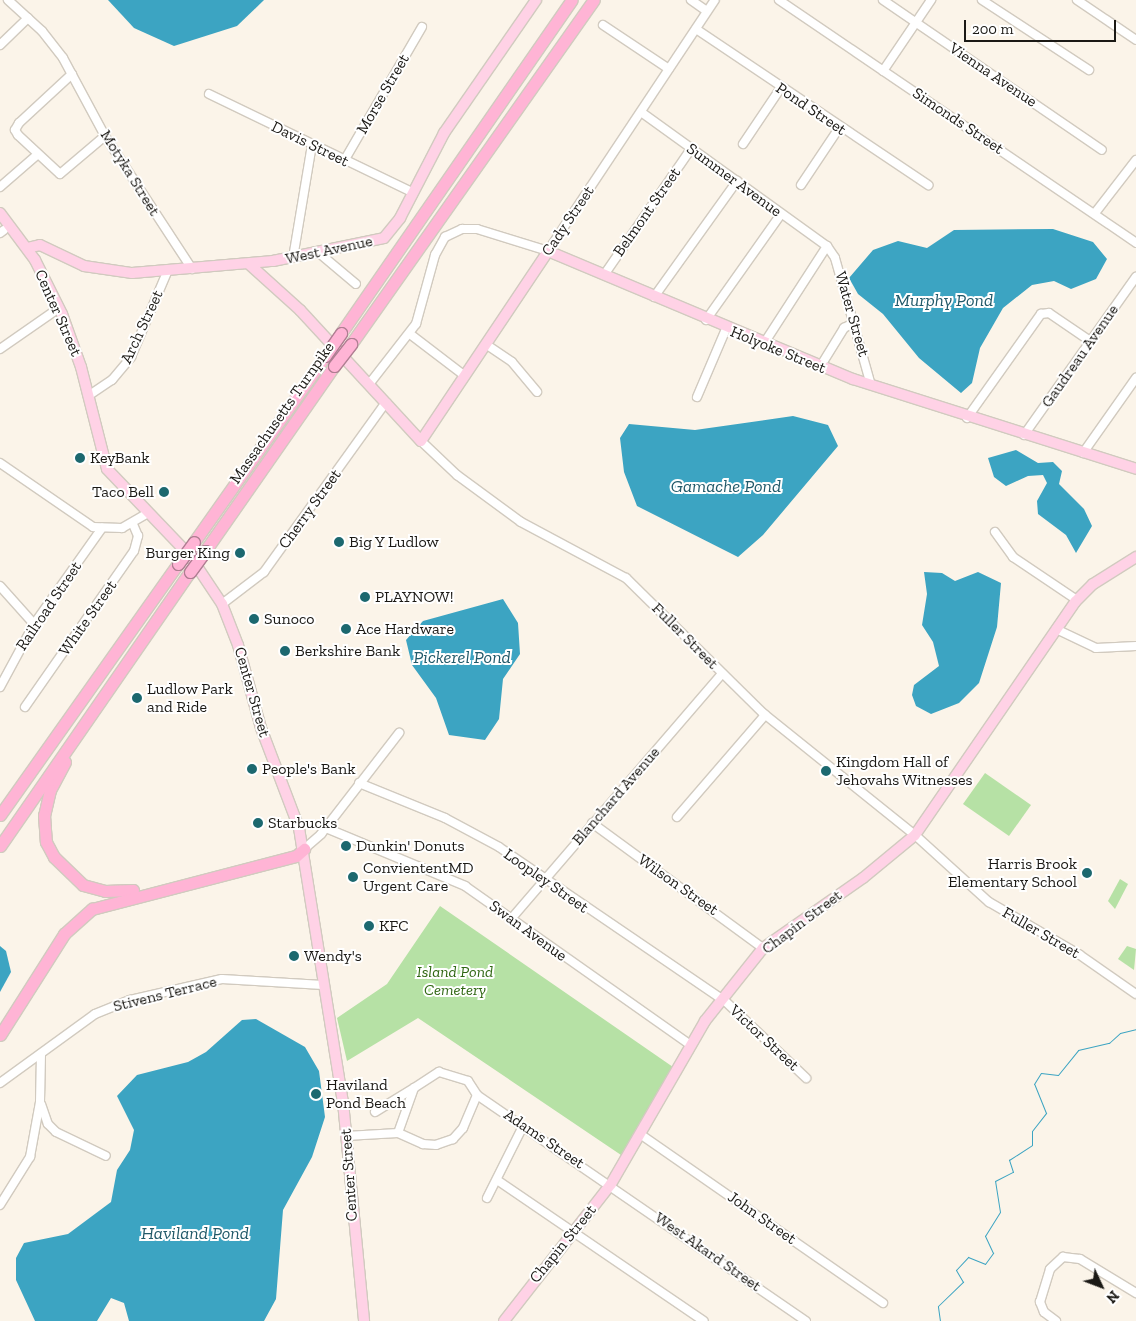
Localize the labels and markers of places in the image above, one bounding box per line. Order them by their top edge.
place label: KeyBank [90,448,150,468]
marker: KeyBank [74,452,86,464]
place label: Taco Bell [92,482,154,502]
marker: Taco Bell [158,486,170,498]
place label: Big Y Ludlow [349,532,440,552]
marker: Big Y Ludlow [333,536,345,548]
place label: Burger King [145,543,230,563]
marker: Burger King [234,547,246,559]
place label: PLAYNOW! [375,587,454,607]
marker: PLAYNOW! [359,591,371,603]
place label: Sunoco [264,609,314,629]
marker: Sunoco [248,613,260,625]
place label: Ace Hardware [356,619,454,639]
marker: Ace Hardware [340,623,352,635]
place label: Berkshire Bank [295,641,400,661]
marker: Berkshire Bank [279,645,291,657]
place label: Ludlow Park and Ride [147,679,233,717]
marker: Ludlow Park and Ride [131,692,143,704]
place label: Kingdom Hall of Jehovahs Witnesses [836,752,973,790]
place label: People's Bank [262,759,356,779]
marker: People's Bank [246,763,258,775]
marker: Kingdom Hall of Jehovahs Witnesses [820,765,832,777]
place label: Starbucks [268,813,337,833]
marker: Starbucks [252,817,264,829]
place label: Dunkin' Donuts [356,836,464,856]
marker: Dunkin' Donuts [340,840,352,852]
place label: Harris Brook Elementary School [948,854,1077,892]
place label: ConviententMD Urgent Care [363,858,474,896]
marker: Harris Brook Elementary School [1081,867,1093,879]
marker: ConviententMD Urgent Care [347,871,359,883]
place label: KFC [379,916,409,936]
marker: KFC [363,920,375,932]
place label: Wendy's [304,946,362,966]
marker: Wendy's [288,950,300,962]
place label: Haviland Pond Beach [326,1075,406,1113]
marker: Haviland Pond Beach [310,1088,322,1100]

